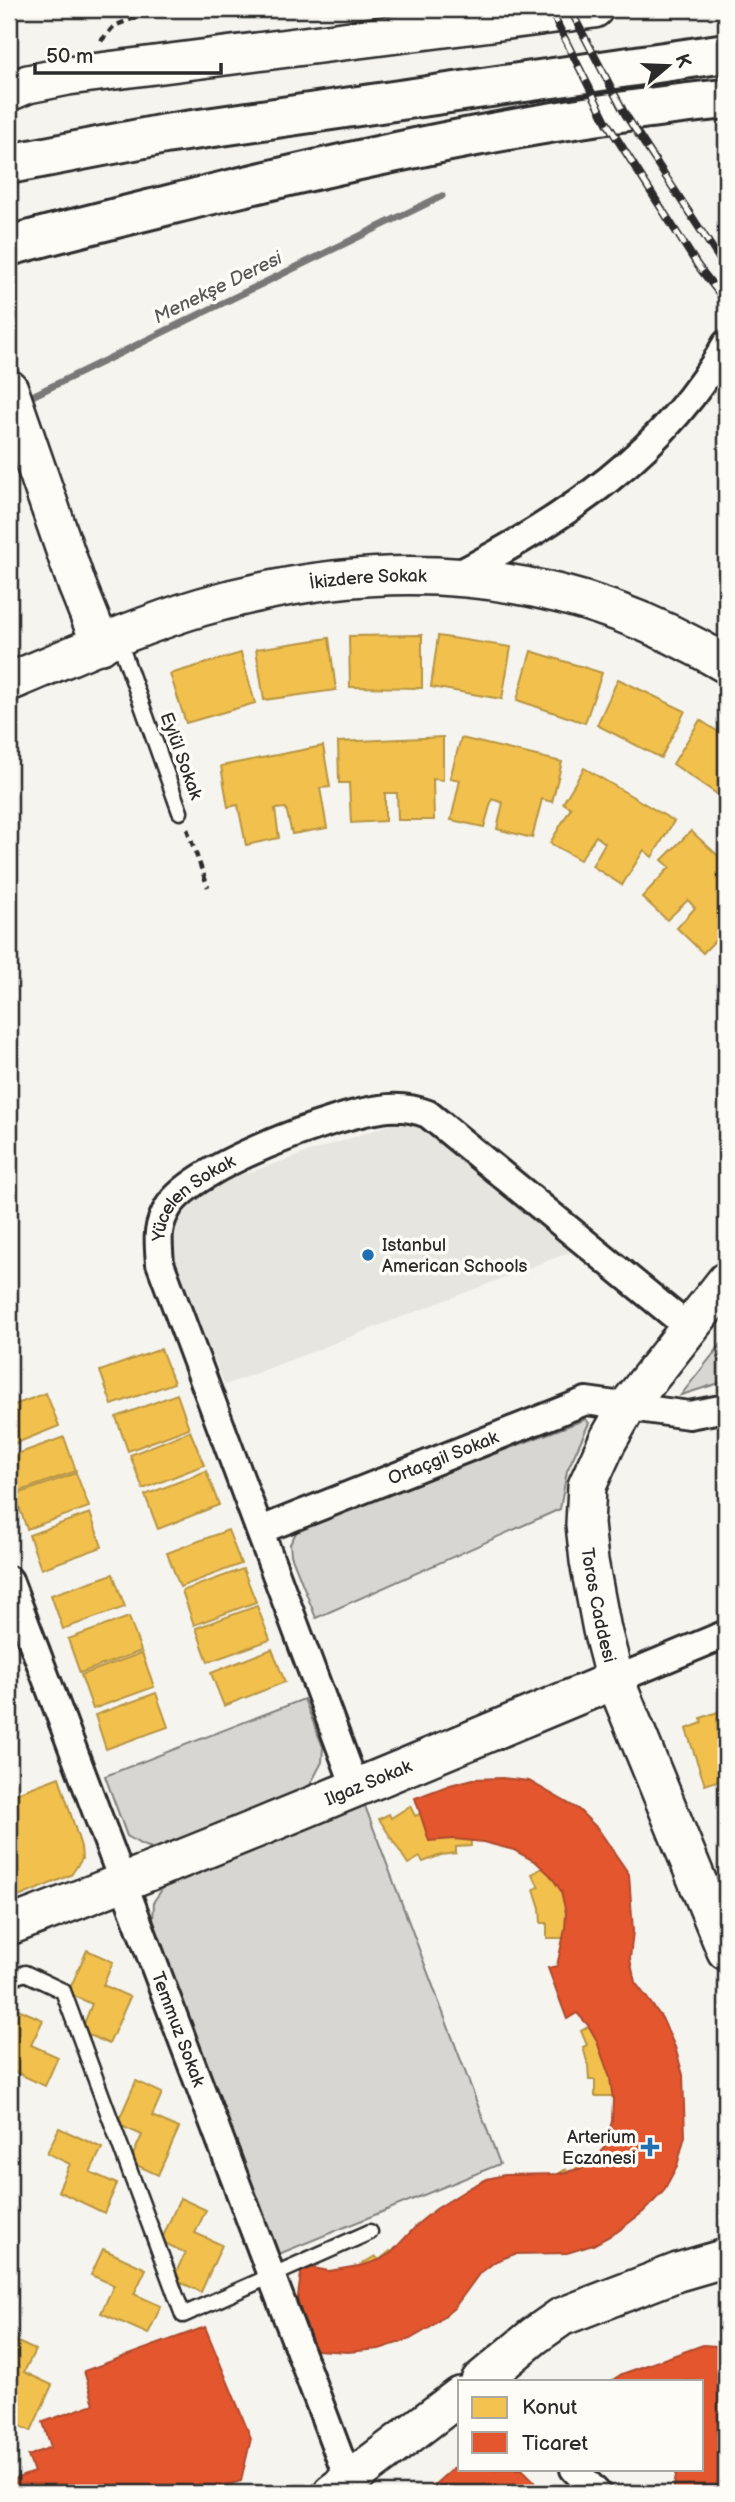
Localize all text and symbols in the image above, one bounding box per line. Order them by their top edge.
scale bar [35,32,220,76]
north arrow [634,32,704,102]
text: 50 m [46,44,93,69]
text: K [670,51,696,71]
water label: Menekşe Deresi [150,247,287,329]
street label: İkizdere Sokak [308,565,427,594]
street label: Eylül Sokak [156,710,207,803]
street label: Yücelen Sokak [148,1150,239,1243]
place label: Istanbul American Schools [382,1235,528,1277]
marker: Istanbul American Schools [360,1247,376,1263]
street label: Ortaçgil Sokak [385,1426,502,1489]
street label: Toros Caddesi [577,1546,620,1665]
street label: Ilgaz Sokak [322,1755,415,1810]
street label: Temmuz Sokak [147,1969,210,2090]
place label: Arterium Eczanesi [562,2127,636,2169]
marker: Arterium Eczanesi [642,2139,658,2155]
legend [458,2380,704,2470]
text: Konut [522,2395,578,2420]
text: Ticaret [522,2431,588,2456]

